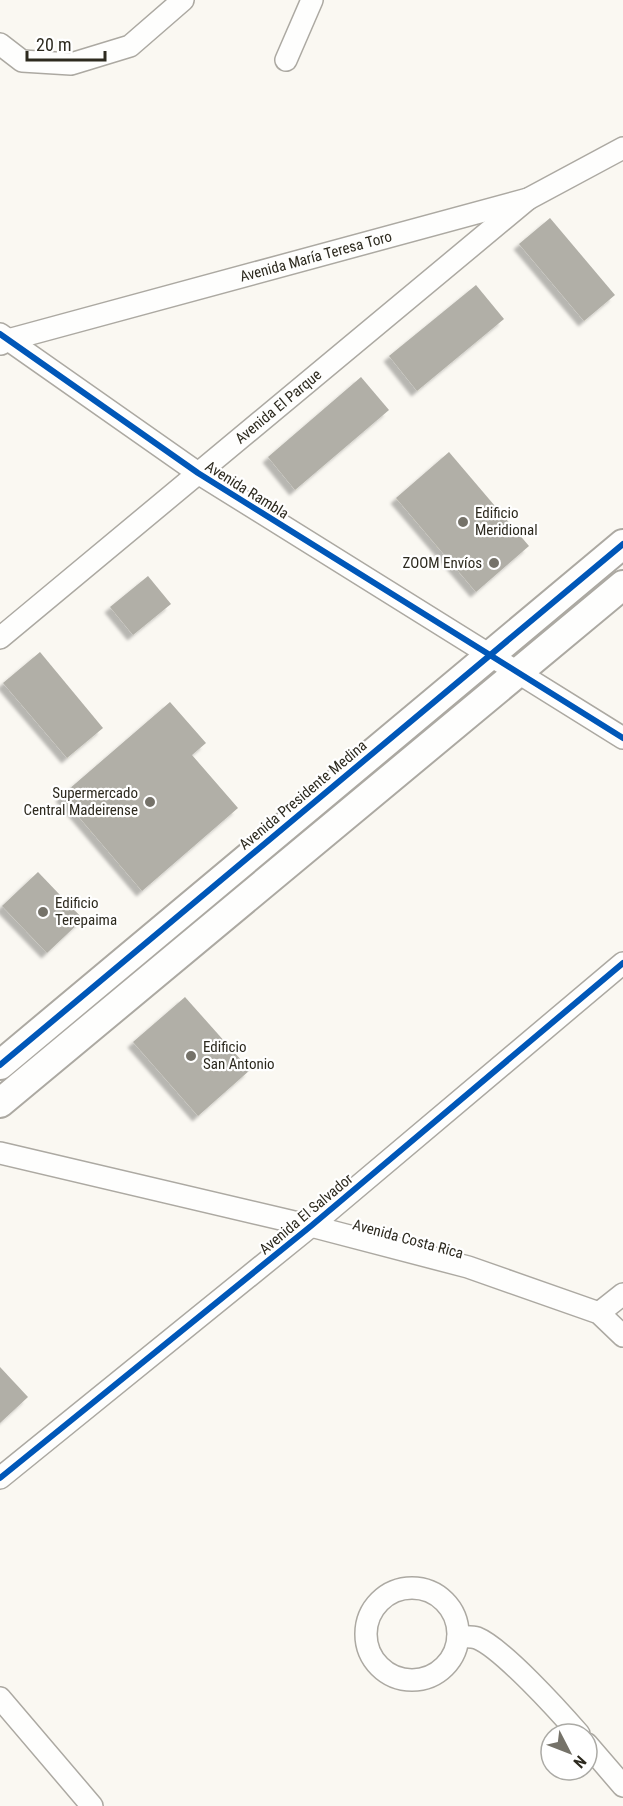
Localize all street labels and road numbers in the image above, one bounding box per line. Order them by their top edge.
street label: Avenida María Teresa Toro [238,227,394,286]
street label: Avenida El Parque [232,366,325,448]
street label: Avenida Rambla [202,457,292,523]
street label: Avenida Presidente Medina [236,736,370,854]
street label: Avenida El Salvador [256,1169,357,1258]
street label: Avenida Costa Rica [351,1216,465,1262]

